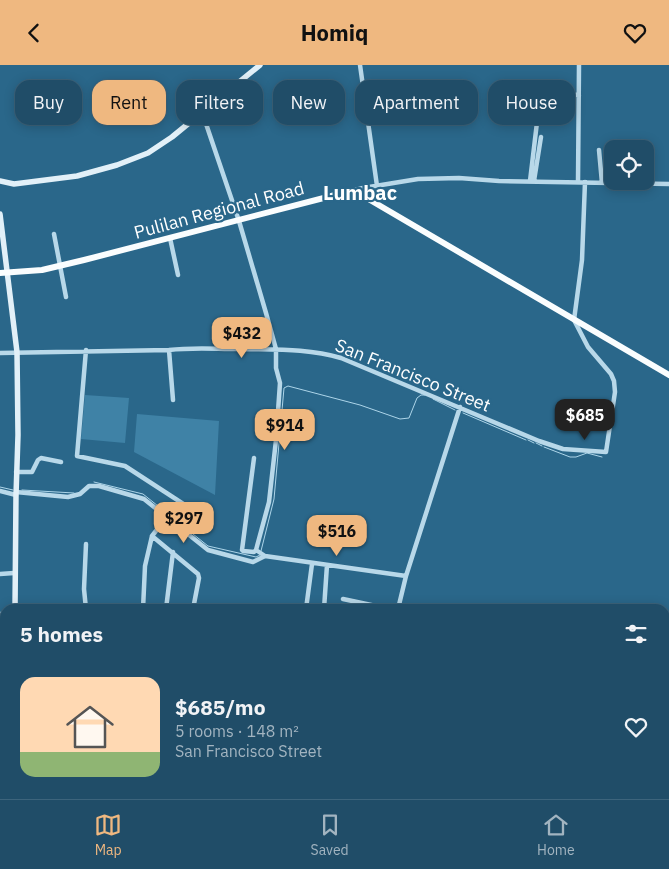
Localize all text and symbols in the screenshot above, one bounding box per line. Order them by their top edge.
text: Homiq [301,18,368,47]
icon: back [20,19,48,47]
icon: heart [621,19,649,47]
chip: Buy [15,80,82,125]
chip: Rent [92,80,166,125]
chip: Filters [176,80,263,125]
chip: New [273,80,345,125]
chip: Apartment [355,80,478,125]
chip: House [488,80,575,125]
map controls [604,140,654,190]
button: locate [604,140,654,190]
street label: Pulilan Regional Road [131,176,307,244]
district label: Lumbac [323,179,397,206]
pin: $432 [212,317,272,359]
text: $432 [223,323,261,343]
street label: San Francisco Street [332,333,494,417]
pin: $685 [555,399,615,441]
text: $685 [566,405,604,425]
pin: $914 [255,409,315,451]
text: $914 [266,415,304,435]
pin: $297 [154,501,214,544]
text: $297 [165,508,203,528]
pin: $516 [307,515,367,557]
text: $516 [318,521,356,541]
text: 5 homes [20,620,103,648]
icon: filters [622,620,650,648]
text: $685/mo [175,693,266,721]
icon: home [60,697,120,757]
icon: heart [622,713,650,741]
text: 5 rooms · 148 m² [175,721,299,741]
text: San Francisco Street [175,741,322,761]
tab: Map [94,811,122,859]
tab: Saved [311,811,349,859]
tab: Home [537,811,575,859]

